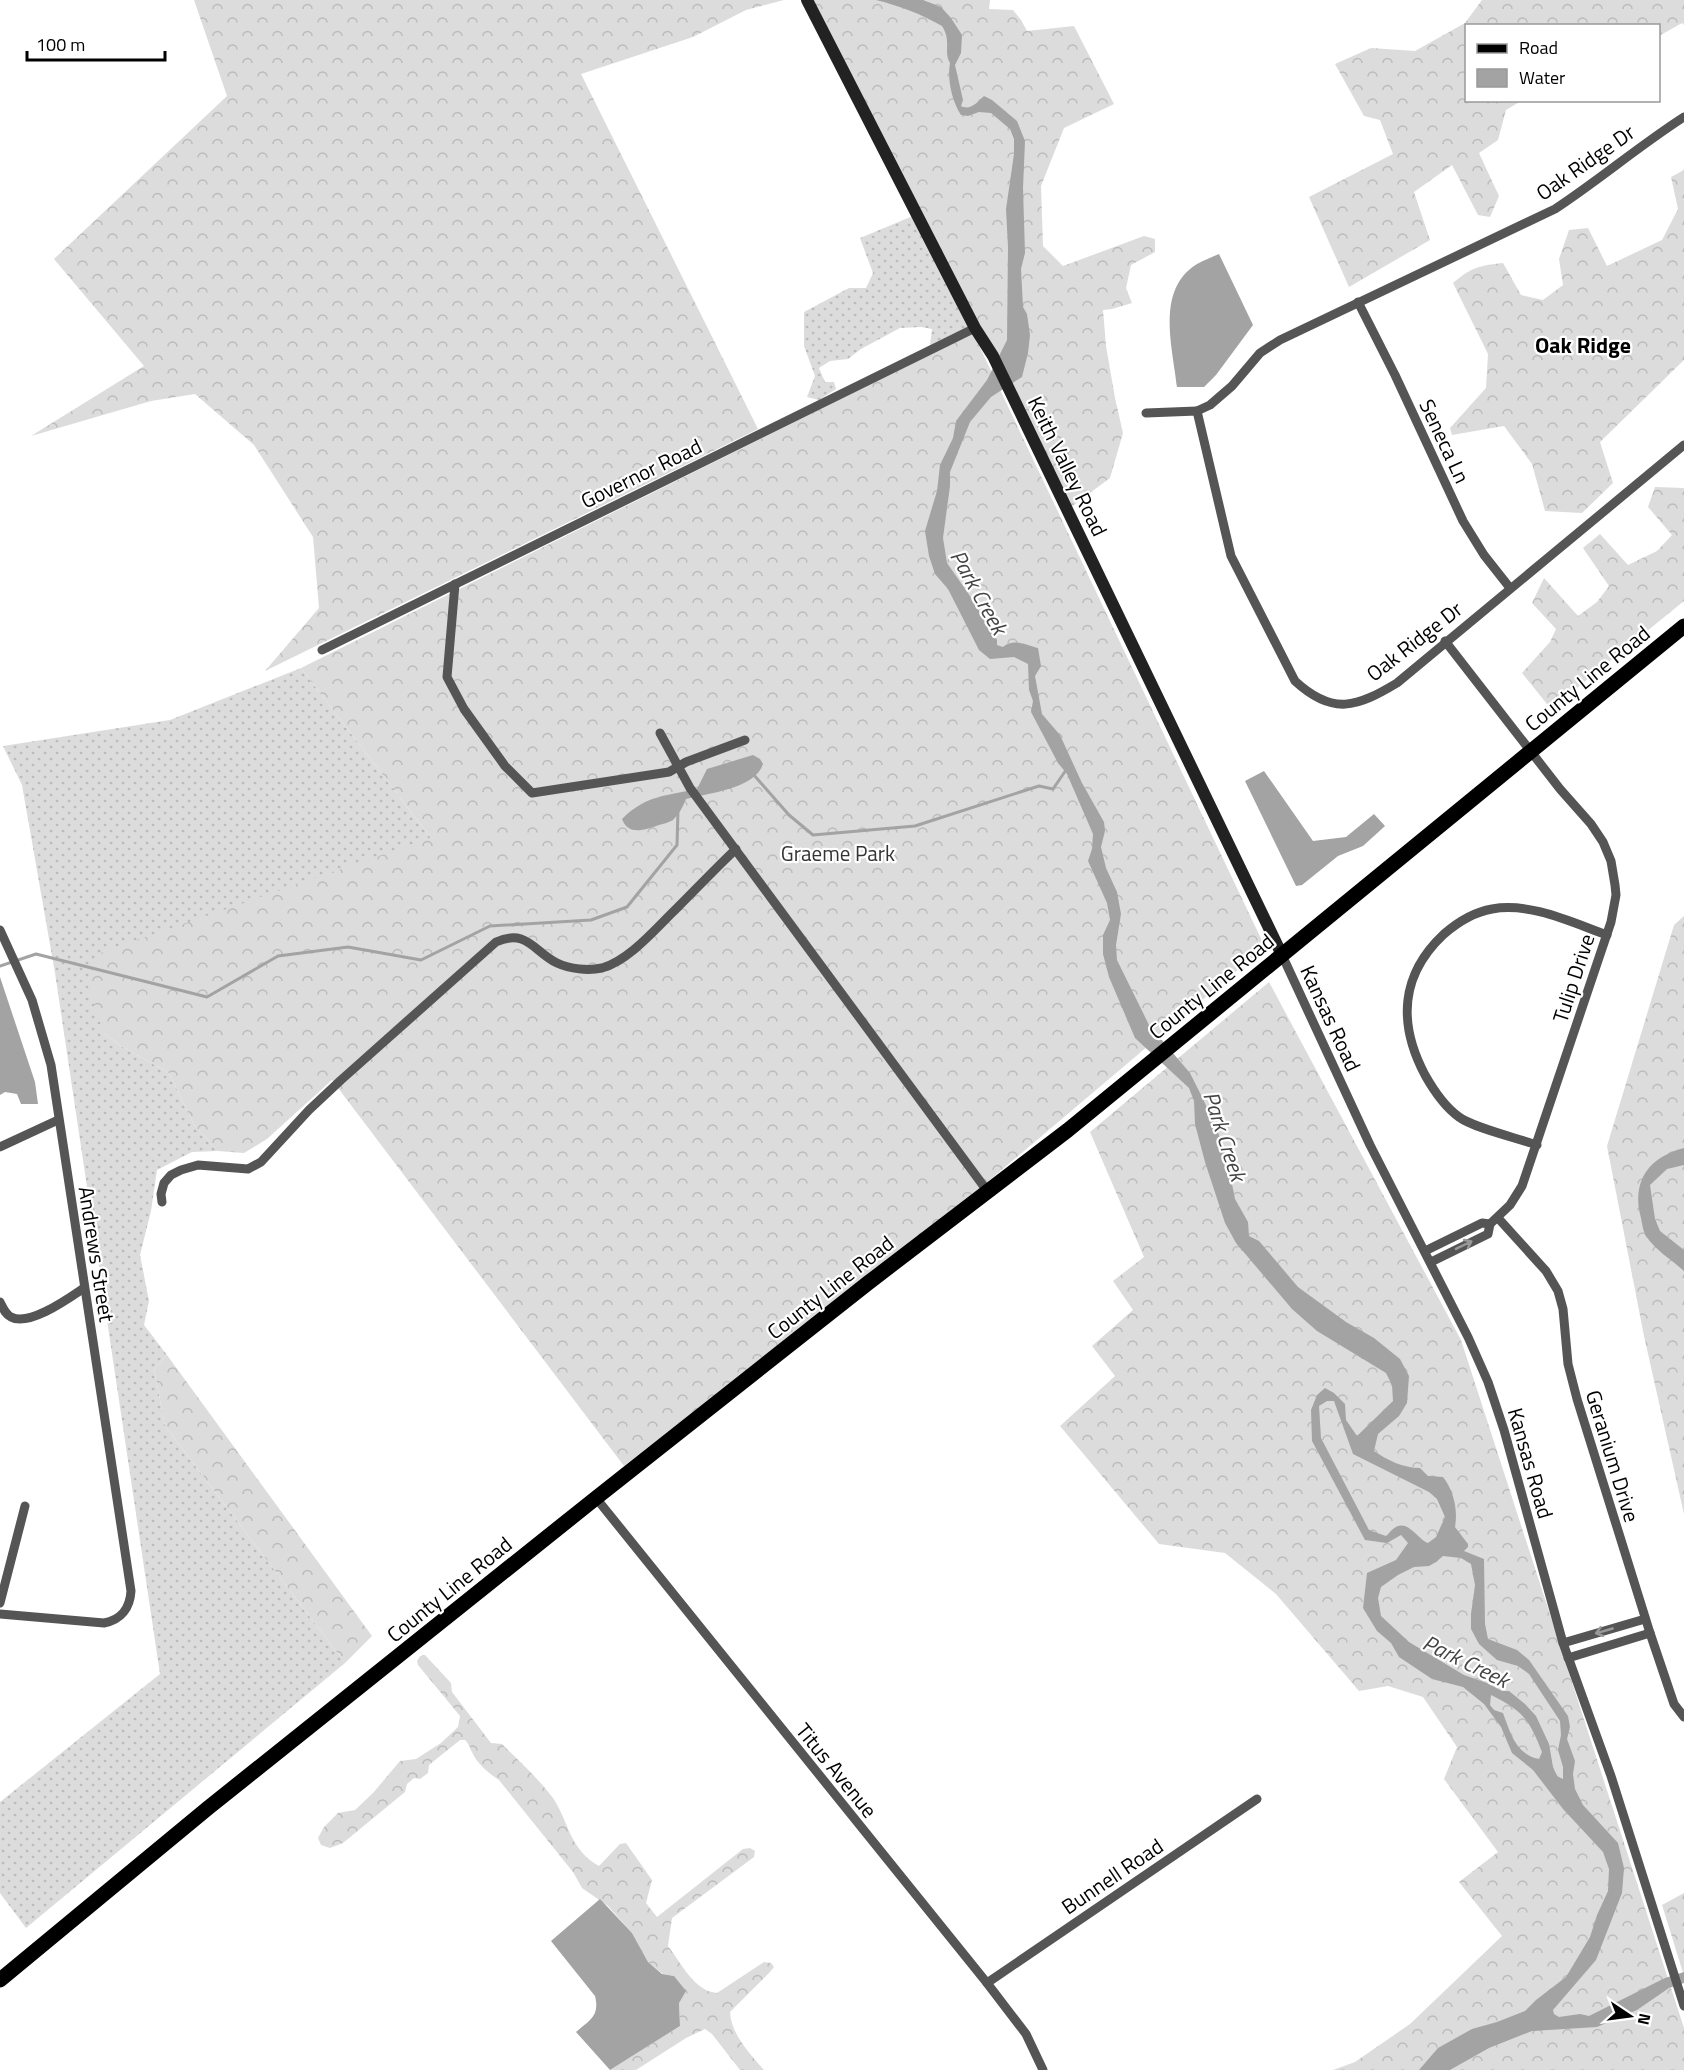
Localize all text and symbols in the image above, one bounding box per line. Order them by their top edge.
scale bar [27,24,165,62]
legend [1465,24,1660,102]
text: 100 m [36,31,85,58]
text: Road [1519,34,1558,61]
text: Water [1519,64,1565,91]
street label: Oak Ridge Dr [1529,116,1641,208]
district label: Oak Ridge [1535,328,1631,362]
street label: Keith Valley Road [1020,390,1116,542]
street label: Seneca Ln [1412,394,1478,488]
street label: Governor Road [575,430,707,516]
water label: Park Creek [942,543,1017,643]
street label: Oak Ridge Dr [1359,593,1469,689]
street label: County Line Road [1517,617,1657,739]
park label: Graeme Park [781,837,895,869]
street label: County Line Road [1141,925,1281,1047]
street label: Tulip Drive [1544,930,1602,1026]
street label: Kansas Road [1292,960,1370,1076]
water label: Park Creek [1195,1087,1256,1187]
street label: Andrews Street [70,1184,124,1325]
street label: County Line Road [760,1227,900,1347]
one-way arrow [1454,1239,1472,1251]
street label: Geranium Drive [1578,1386,1648,1526]
street label: Kansas Road [1500,1404,1562,1522]
street label: County Line Road [379,1528,519,1650]
water label: Park Creek [1417,1625,1517,1698]
one-way arrow [1595,1626,1614,1637]
street label: Titus Avenue [789,1716,885,1824]
street label: Bunnell Road [1055,1830,1169,1922]
north arrow [1600,1986,1660,2046]
text: N [1632,2011,1658,2027]

